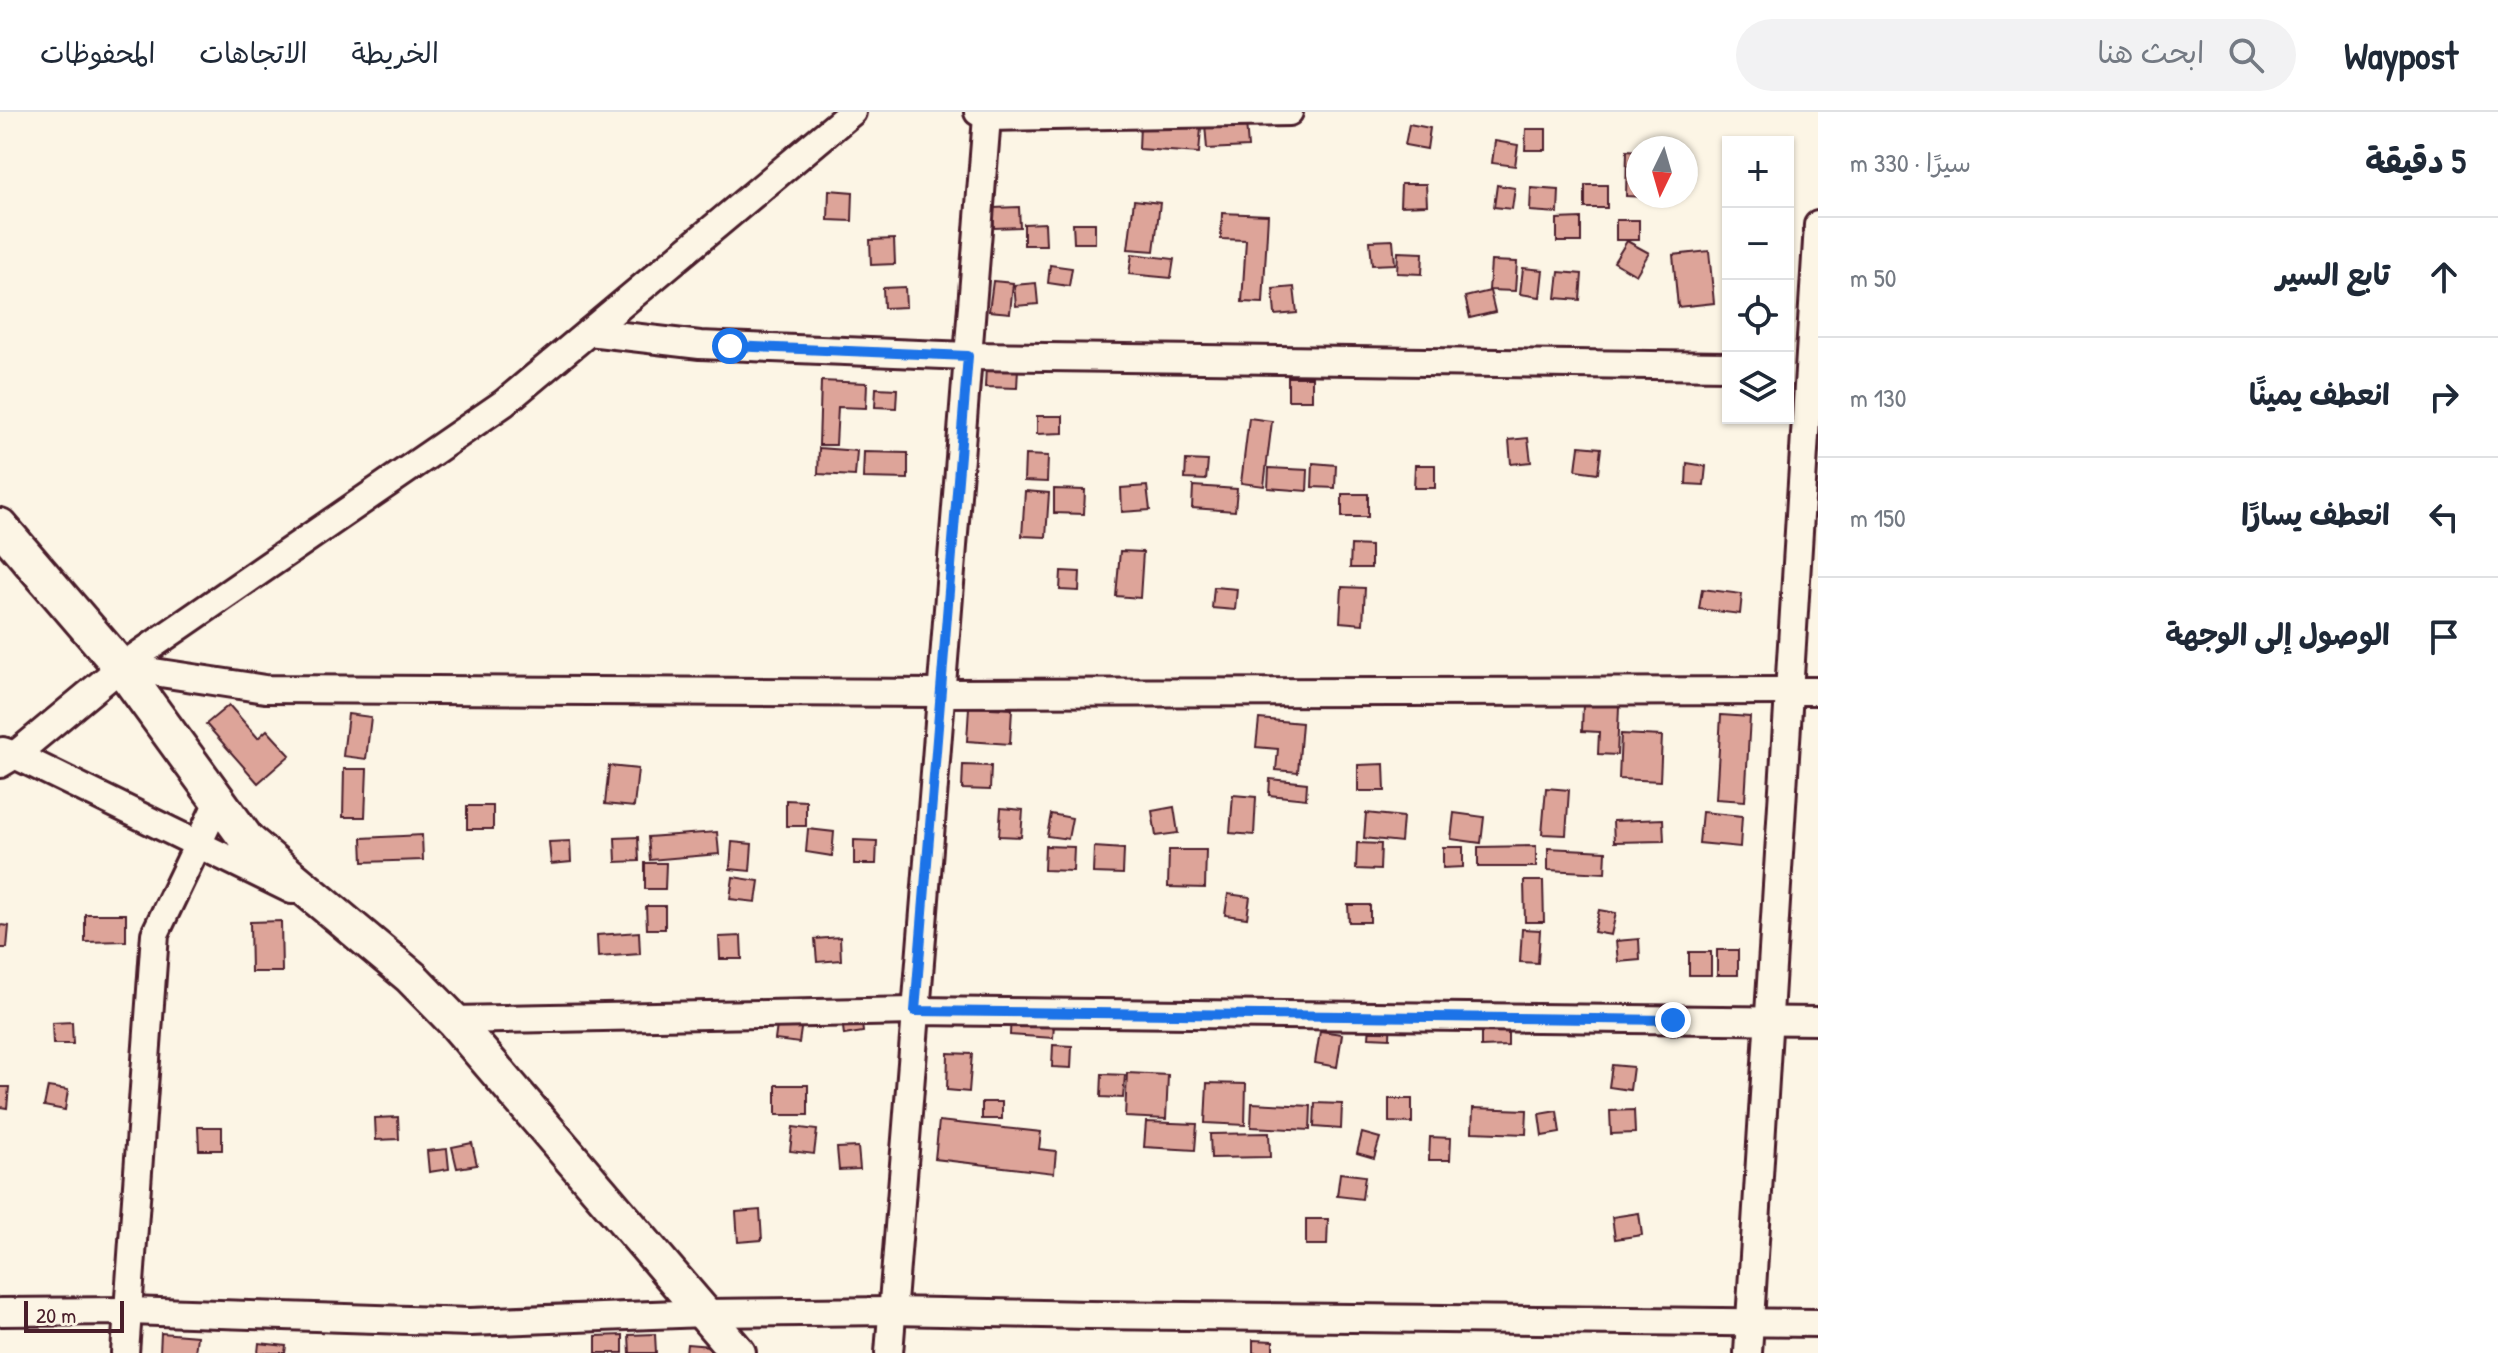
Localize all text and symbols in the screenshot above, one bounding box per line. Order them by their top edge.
search box [1736,19,2296,91]
text: Waypost [2344,29,2458,81]
text: ابحث هنا [2097,32,2204,72]
icon: search [2224,33,2268,77]
text: المحفوظات [40,34,155,72]
text: الاتجاهات [199,34,307,72]
text: الخريطة [351,34,439,72]
north arrow [1626,136,1698,208]
map controls [1722,136,1794,424]
button: + [1722,136,1794,208]
text: 5 دقيقة [2365,138,2466,184]
text: سيرًا · 330 m [1850,145,1971,180]
button: − [1722,208,1794,280]
text: تابع السير [2276,254,2390,294]
icon: ahead [2422,255,2466,299]
text: 50 m [1850,260,1896,295]
button: locate [1722,280,1794,352]
route start [712,328,748,364]
button: layers [1722,352,1794,424]
text: انعطف يمينًا [2249,374,2390,414]
icon: right [2422,375,2466,419]
text: 130 m [1850,380,1906,415]
text: انعطف يسارًا [2241,494,2390,534]
icon: left [2422,495,2466,539]
text: 150 m [1850,500,1906,535]
text: الوصول إلى الوجهة [2165,614,2390,654]
icon: arrive [2422,615,2466,659]
route end [1655,1002,1691,1038]
scale bar [24,1297,124,1333]
text: 20 m [36,1300,76,1330]

